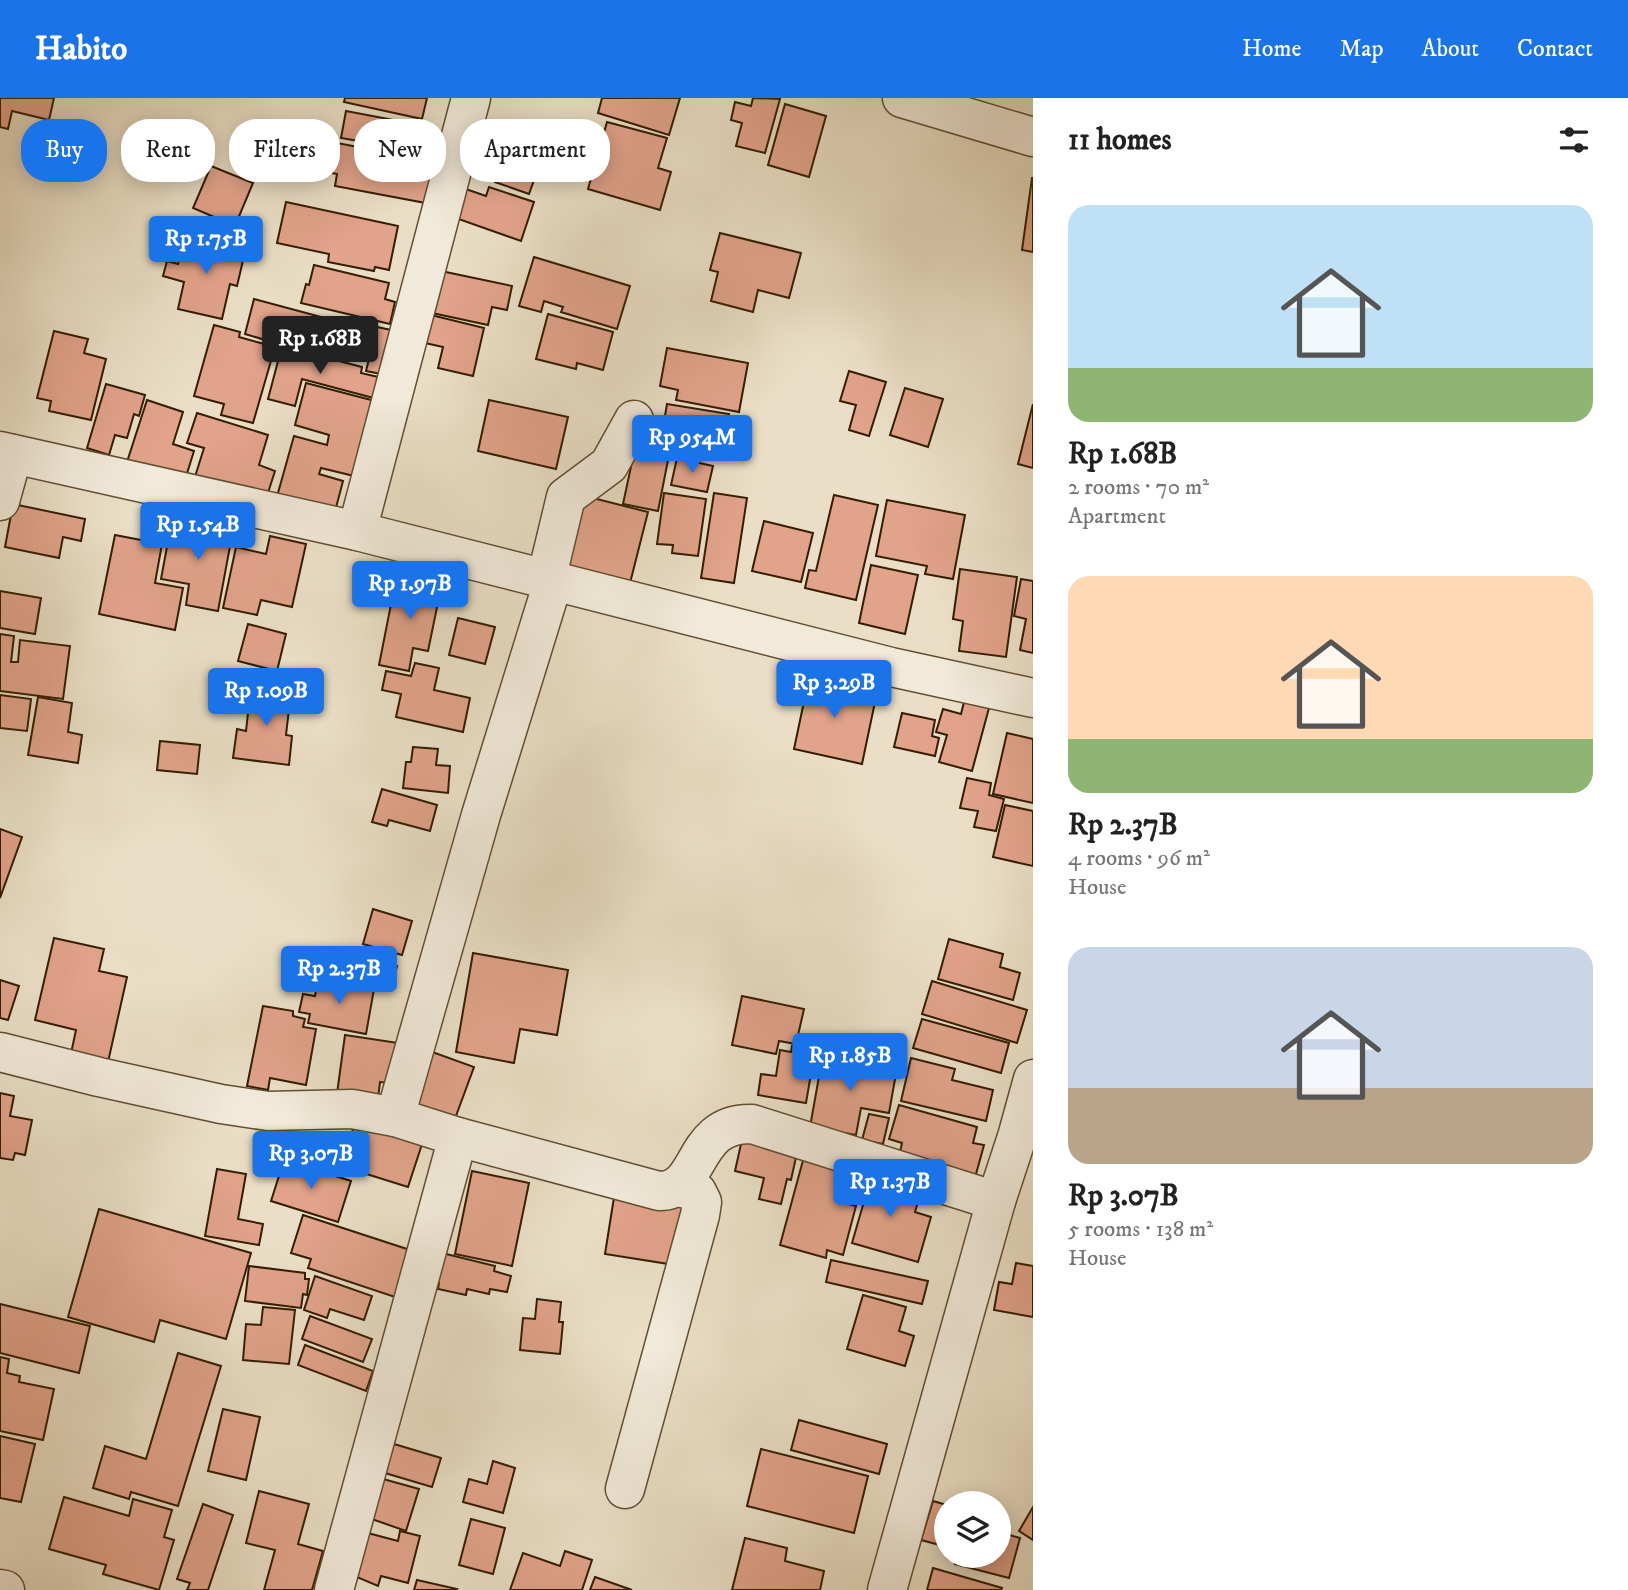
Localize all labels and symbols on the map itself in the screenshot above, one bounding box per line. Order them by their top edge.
pin: Rp 1.75B [134,216,278,276]
pin: Rp 1.68B [248,316,392,376]
pin: Rp 954M [627,416,757,475]
pin: Rp 1.54B [126,503,270,562]
pin: Rp 1.97B [338,561,482,621]
pin: Rp 3.29B [762,660,906,720]
pin: Rp 1.09B [194,668,338,728]
pin: Rp 2.37B [267,946,411,1006]
pin: Rp 1.85B [778,1034,922,1093]
pin: Rp 3.07B [239,1132,383,1191]
pin: Rp 1.37B [818,1160,962,1219]

